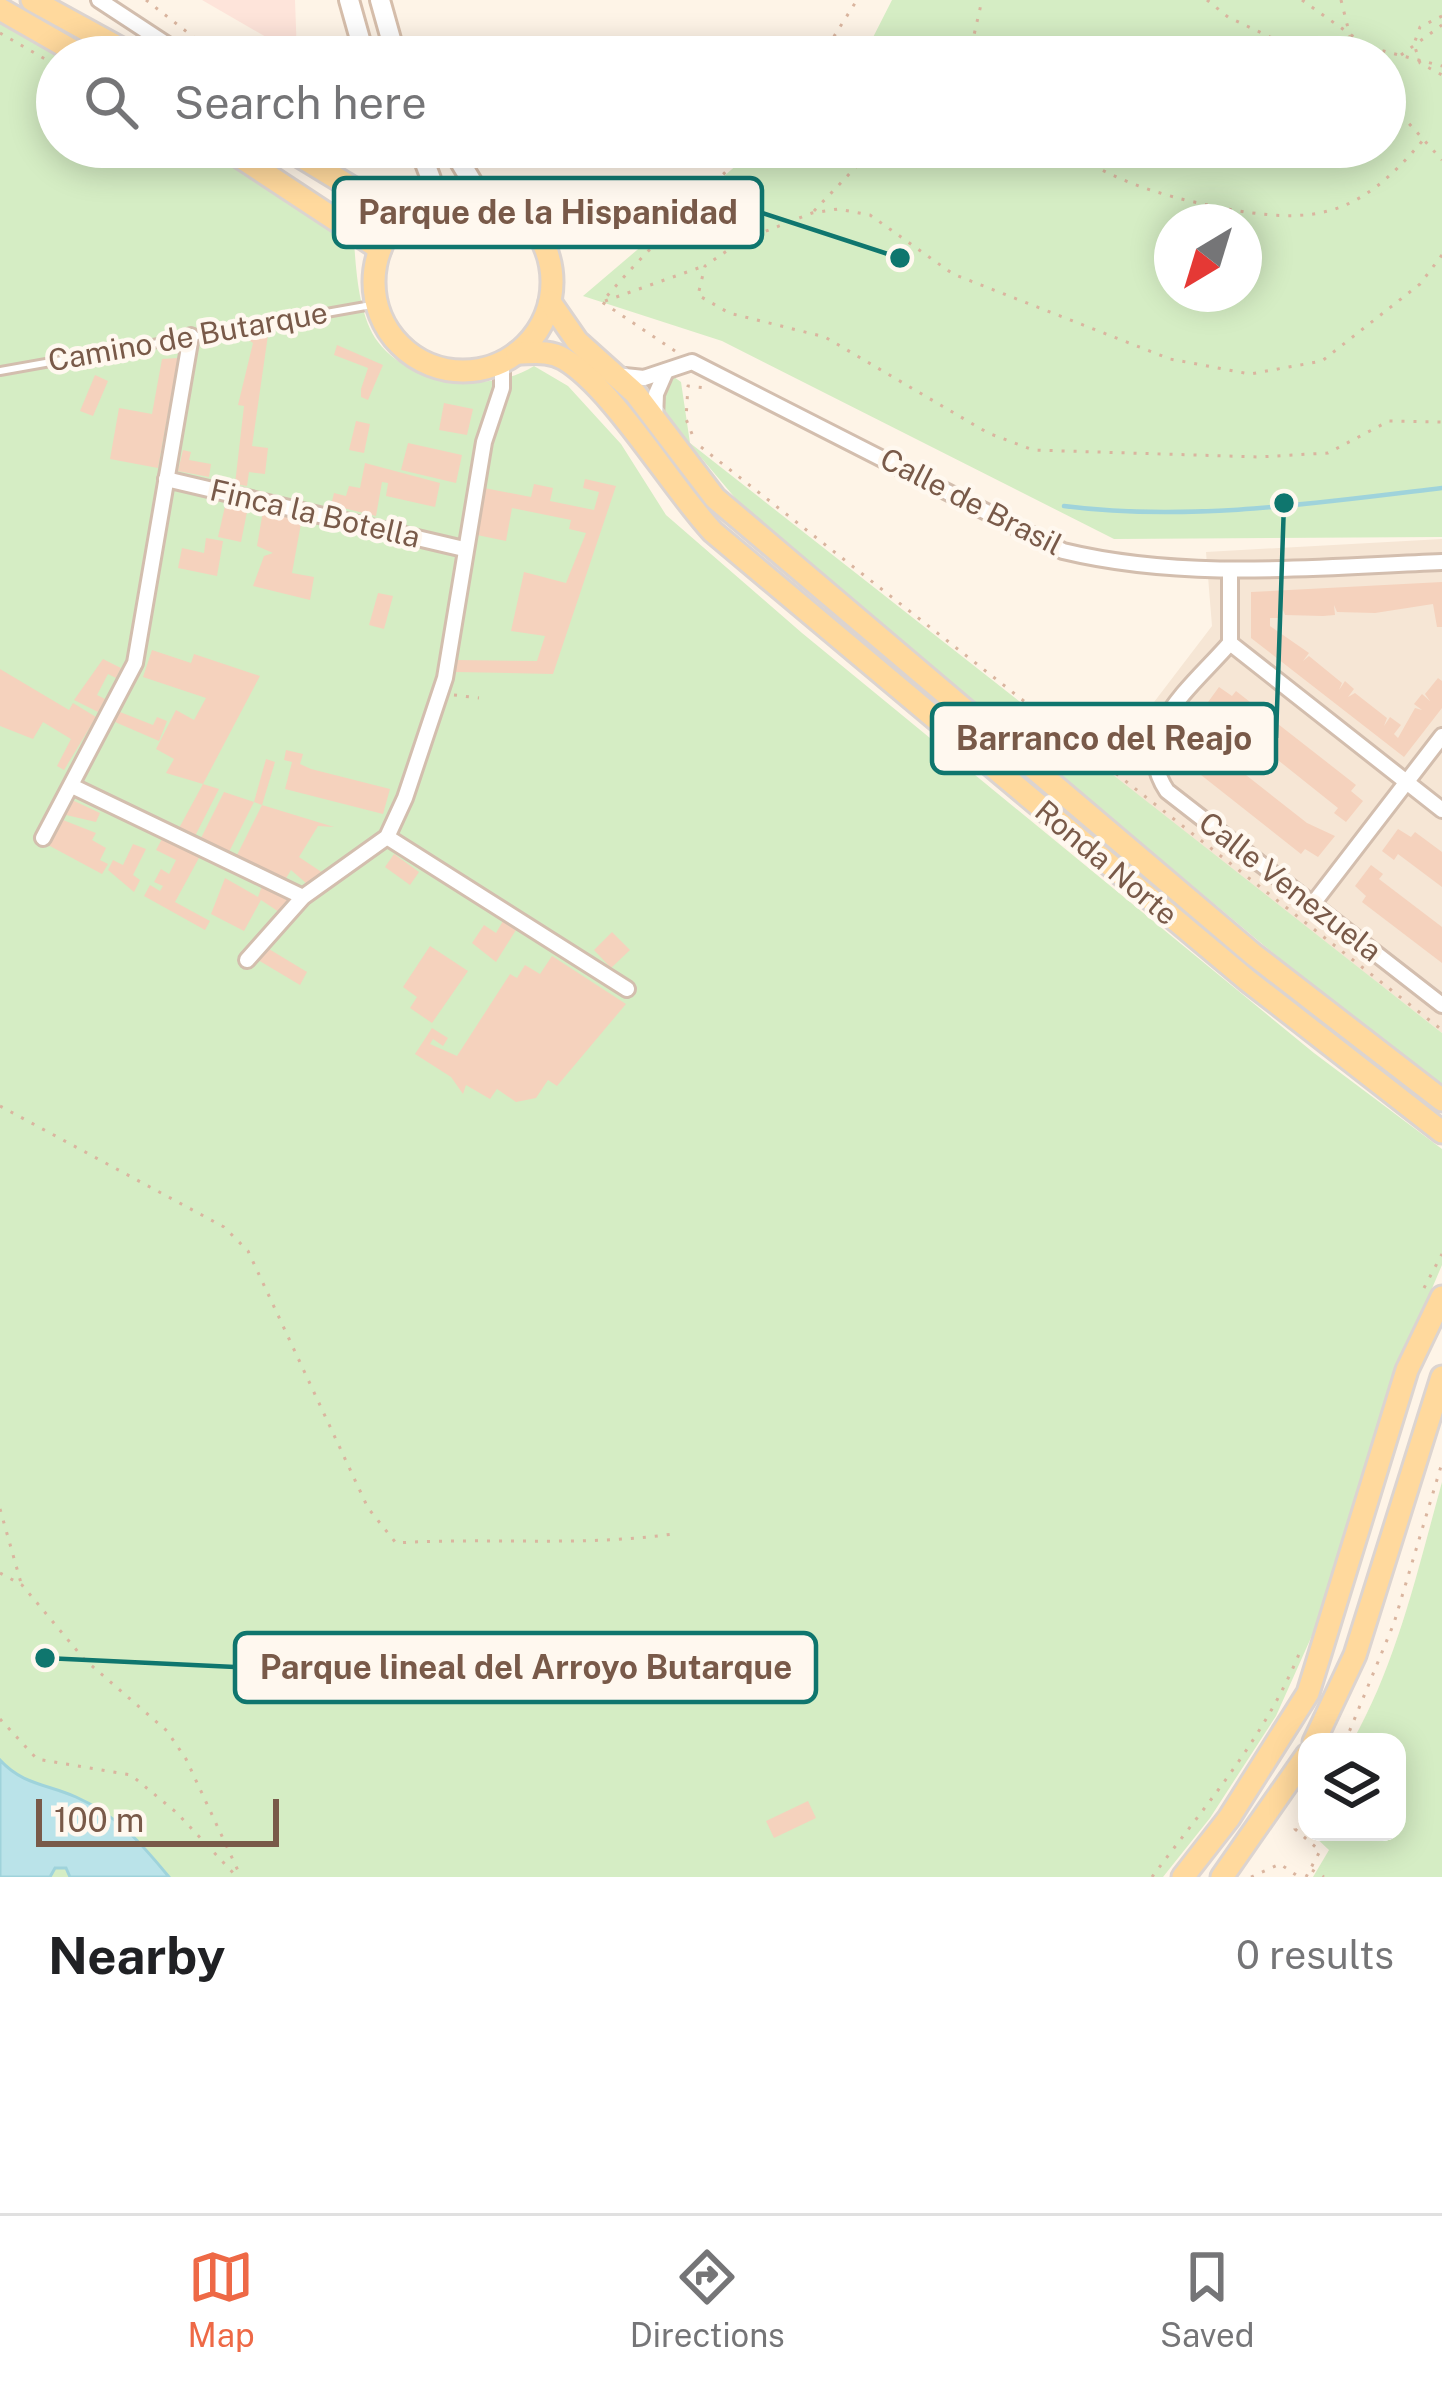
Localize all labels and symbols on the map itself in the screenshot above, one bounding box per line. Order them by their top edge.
callout: Parque de la Hispanidad [334,178,762,247]
text: Parque de la Hispanidad [358,193,738,231]
north arrow [1154,204,1262,312]
street label: Camino de Butarque [45,294,330,378]
street label: Calle de Brasil [874,440,1068,562]
street label: Finca la Botella [207,471,424,555]
callout: Barranco del Reajo [932,704,1276,773]
text: Barranco del Reajo [956,719,1252,757]
street label: Ronda Norte [1028,792,1185,932]
street label: Calle Venezuela [1192,804,1389,969]
callout: Parque lineal del Arroyo Butarque [235,1633,816,1702]
text: Parque lineal del Arroyo Butarque [260,1648,792,1686]
scale bar [36,1793,279,1846]

